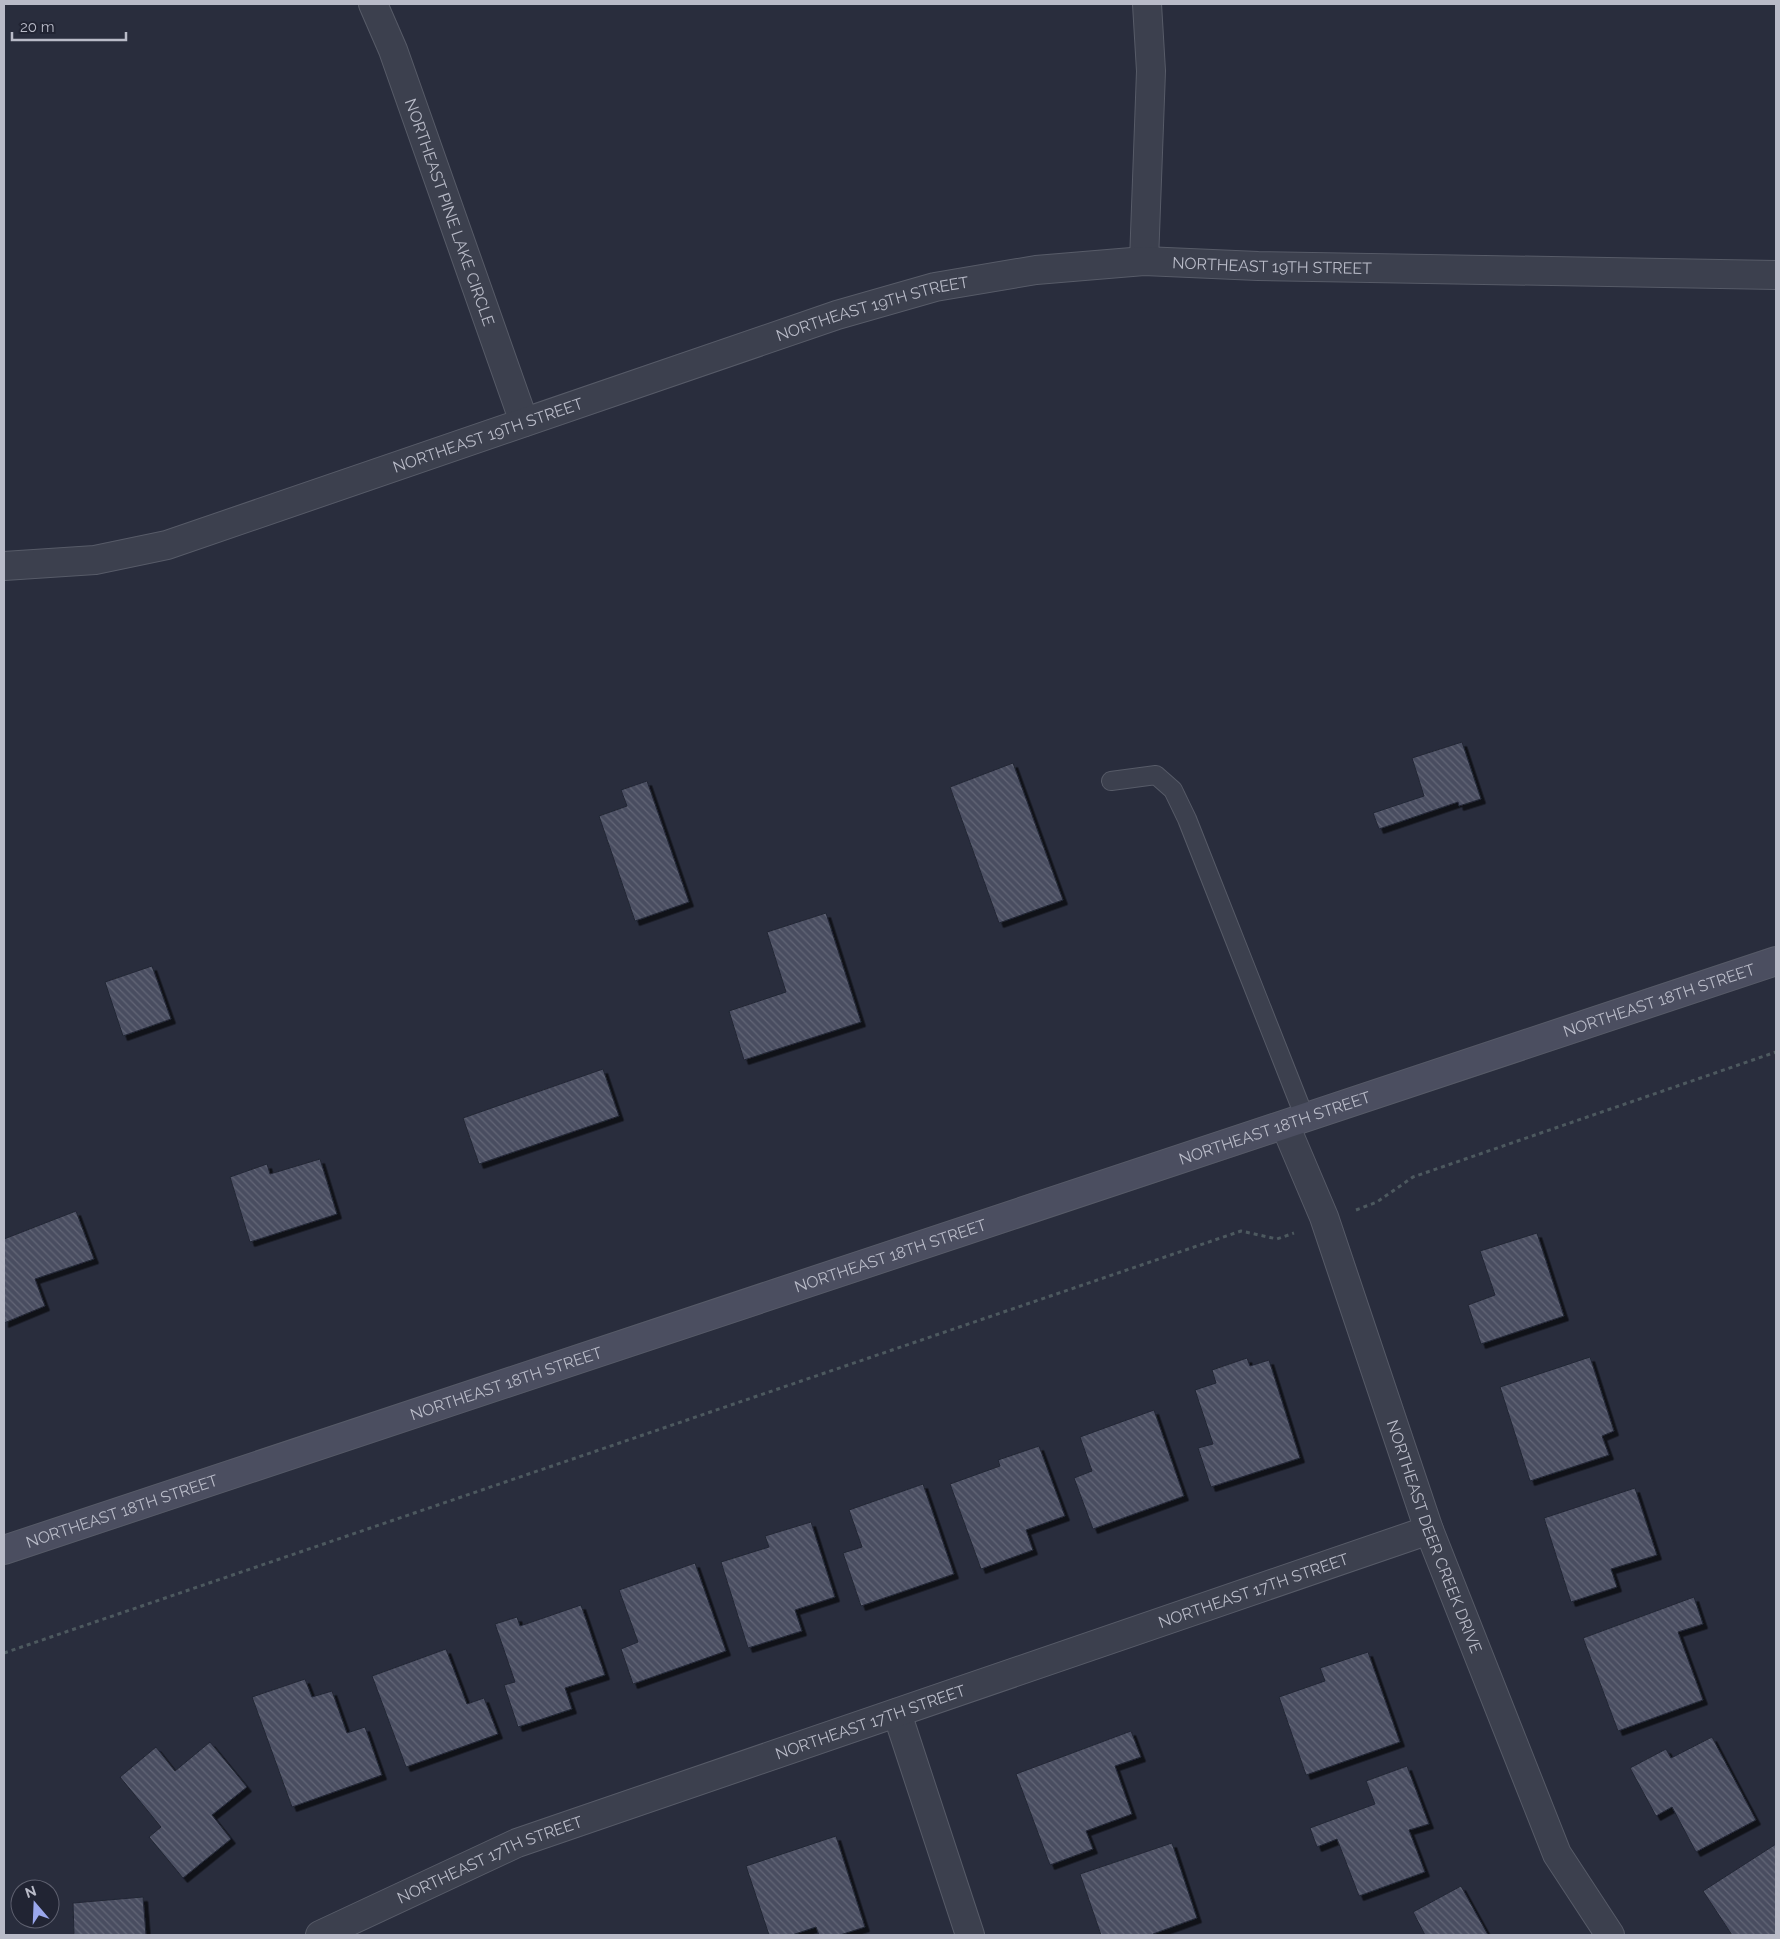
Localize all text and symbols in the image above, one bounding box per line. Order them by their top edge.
scale bar [12,10,126,42]
text: 20 m [20,18,55,36]
street label: NORTHEAST PINE LAKE CIRCLE [401,96,498,329]
street label: NORTHEAST 19TH STREET [1172,253,1372,278]
street label: NORTHEAST 19TH STREET [774,272,970,345]
street label: NORTHEAST 19TH STREET [390,394,586,477]
street label: NORTHEAST 18TH STREET [1561,960,1758,1041]
street label: NORTHEAST 18TH STREET [1176,1087,1373,1169]
street label: NORTHEAST 18TH STREET [792,1215,989,1297]
street label: NORTHEAST 18TH STREET [408,1343,605,1424]
street label: NORTHEAST DEER CREEK DRIVE [1383,1418,1486,1656]
street label: NORTHEAST 18TH STREET [23,1471,220,1552]
street label: NORTHEAST 17TH STREET [1156,1549,1351,1632]
street label: NORTHEAST 17TH STREET [773,1681,968,1764]
street label: NORTHEAST 17TH STREET [394,1812,585,1908]
north arrow [10,1879,60,1929]
text: N [23,1882,38,1901]

